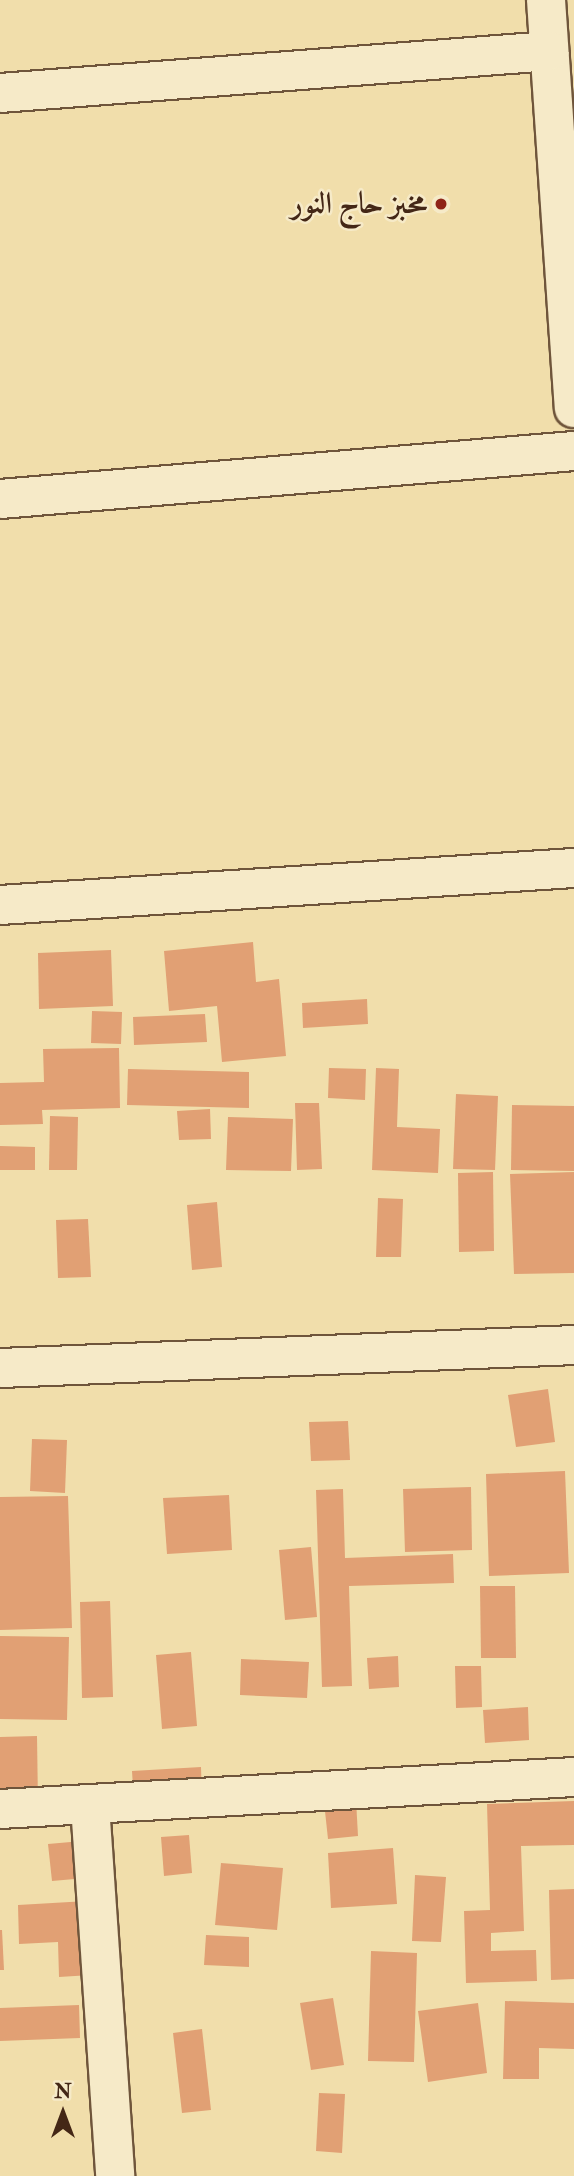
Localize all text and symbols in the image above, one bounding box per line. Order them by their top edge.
place label: مخبز حاج النور [291,186,427,222]
marker: مخبز حاج النور [433,196,449,212]
north arrow [28,2078,98,2148]
text: N [54,2080,72,2104]

